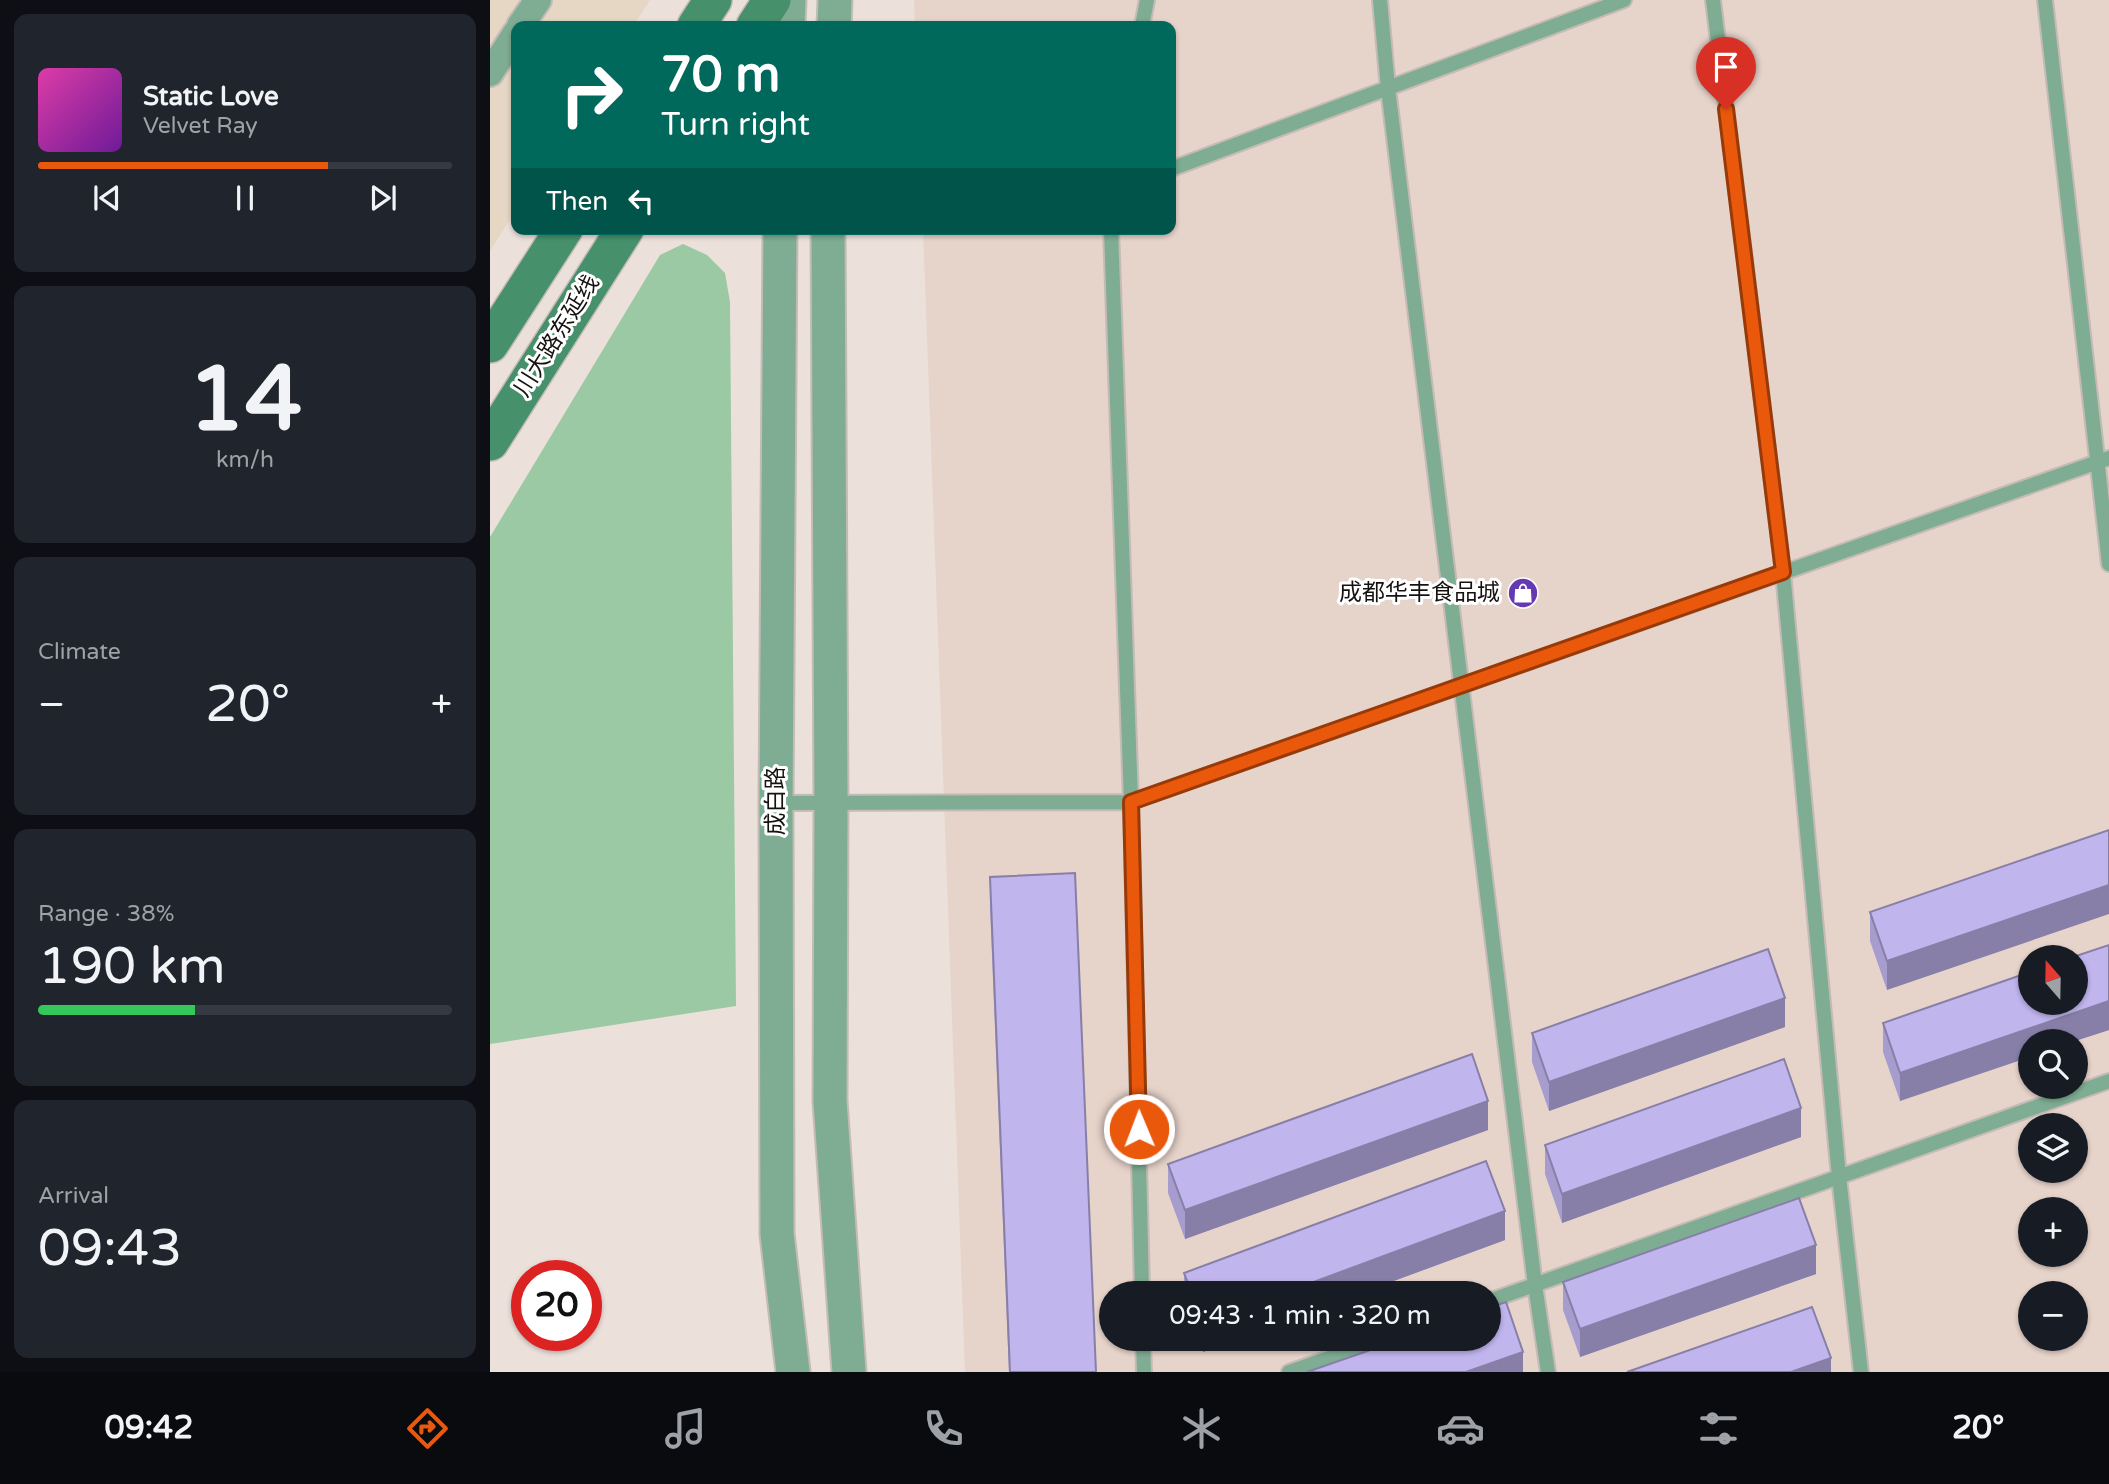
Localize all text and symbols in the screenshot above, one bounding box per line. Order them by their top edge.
pin [1696,37,1756,109]
text: 70 m [661,46,780,105]
icon: arrive [1707,48,1745,86]
icon: right [546,49,637,140]
text: Static Love [143,81,279,112]
text: Turn right [661,106,810,144]
text: Velvet Ray [143,112,258,140]
icon: previous [88,179,126,217]
icon: pause [226,179,264,217]
icon: next [364,179,402,217]
icon: left [622,182,660,220]
text: Then [546,186,608,217]
street label: 川大路东延线 [509,270,605,402]
text: 14 [188,345,302,455]
text: km/h [216,446,274,474]
shop icon: 成都华丰食品城 [1506,576,1540,610]
place label: 成都华丰食品城 [1339,579,1500,607]
text: Climate [38,638,121,666]
text: 20° [205,673,290,736]
text: − [38,682,65,728]
text: + [431,682,452,728]
street label: 成白路 [762,767,790,836]
text: Range · 38% [38,900,174,928]
text: 190 km [38,935,226,998]
north arrow [2018,945,2088,1015]
map controls [2018,945,2088,1351]
button: search [2018,1029,2088,1099]
position arrow [1102,1092,1176,1166]
button: layers [2018,1113,2088,1183]
text: Arrival [38,1182,109,1210]
button: + [2018,1197,2088,1267]
text: 09:43 [38,1217,182,1280]
speed limit sign: 20 [511,1260,602,1351]
button: − [2018,1281,2088,1351]
text: 09:43 · 1 min · 320 m [1169,1300,1431,1331]
icon: directions [403,1404,452,1453]
icon: music [661,1404,710,1453]
icon: phone [919,1404,968,1453]
icon: climate [1177,1404,1226,1453]
icon: car [1436,1404,1485,1453]
icon: filters [1694,1404,1743,1453]
text: 09:42 [105,1409,193,1447]
text: 20° [1952,1409,2004,1447]

